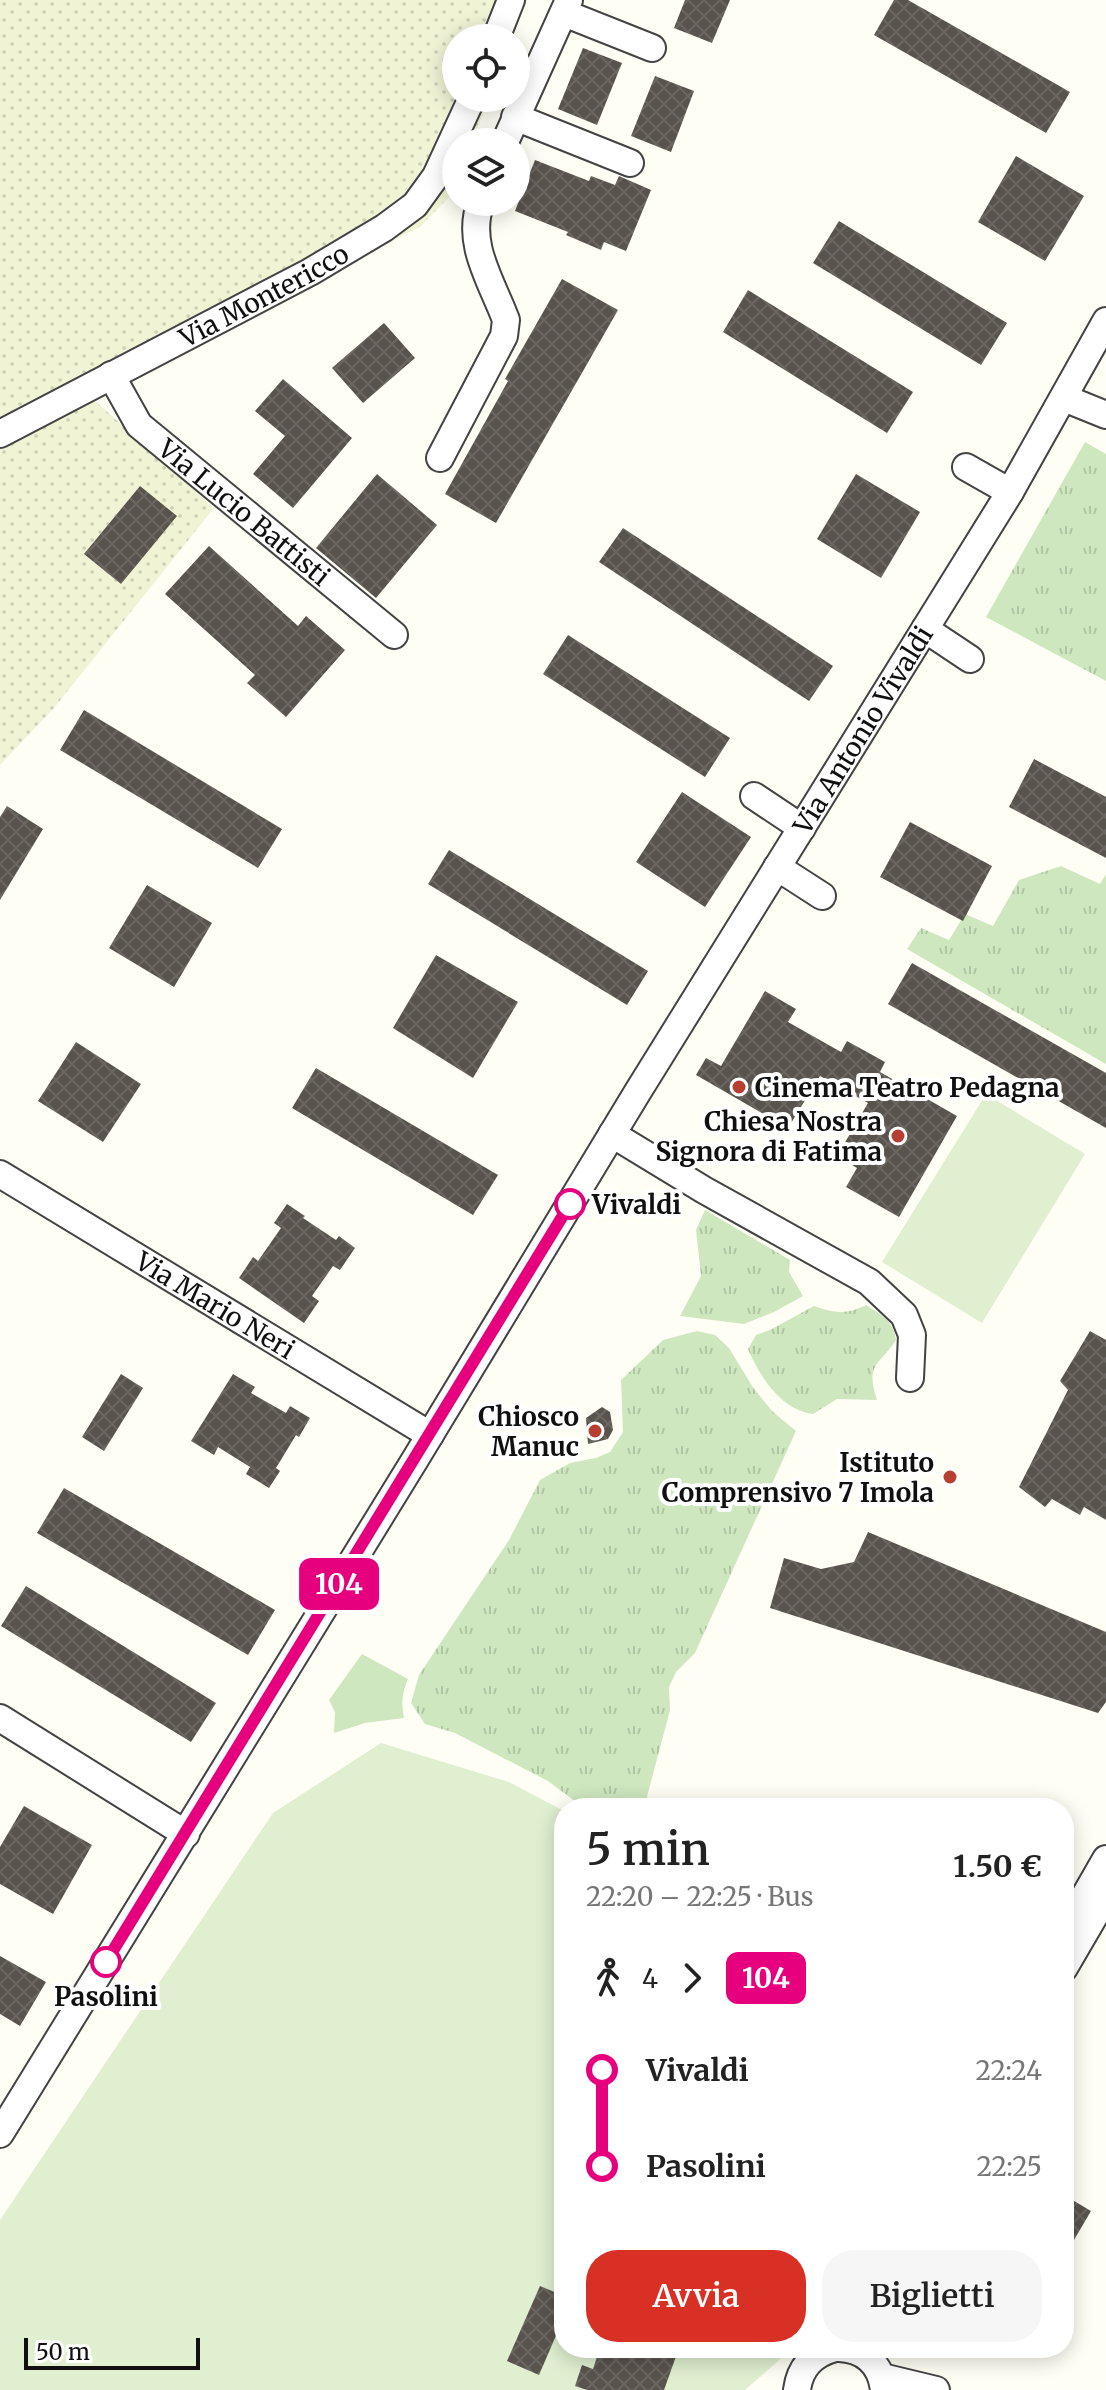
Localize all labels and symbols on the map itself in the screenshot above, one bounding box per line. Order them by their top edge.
street label: Via Montericco [173,236,354,354]
street label: Via Lucio Battisti [151,431,337,592]
street label: Via Antonio Vivaldi [785,620,939,841]
place label: Cinema Teatro Pedagna [755,1071,1059,1104]
marker: Cinema Teatro Pedagna [730,1078,748,1096]
place label: Chiesa Nostra Signora di Fatima [655,1105,882,1168]
marker: Chiesa Nostra Signora di Fatima [889,1127,907,1145]
place label: Vivaldi [591,1188,681,1221]
marker: Vivaldi [555,1189,585,1219]
street label: Via Mario Neri [129,1243,301,1366]
place label: Chiosco Manuc [478,1400,579,1463]
marker: Chiosco Manuc [586,1422,604,1440]
place label: Istituto Comprensivo 7 Imola [662,1446,934,1509]
marker: Istituto Comprensivo 7 Imola [941,1468,959,1486]
line badge: 104 [293,1558,385,1610]
marker: Pasolini [91,1947,121,1977]
place label: Pasolini [54,1980,158,2013]
scale bar [24,2334,200,2370]

